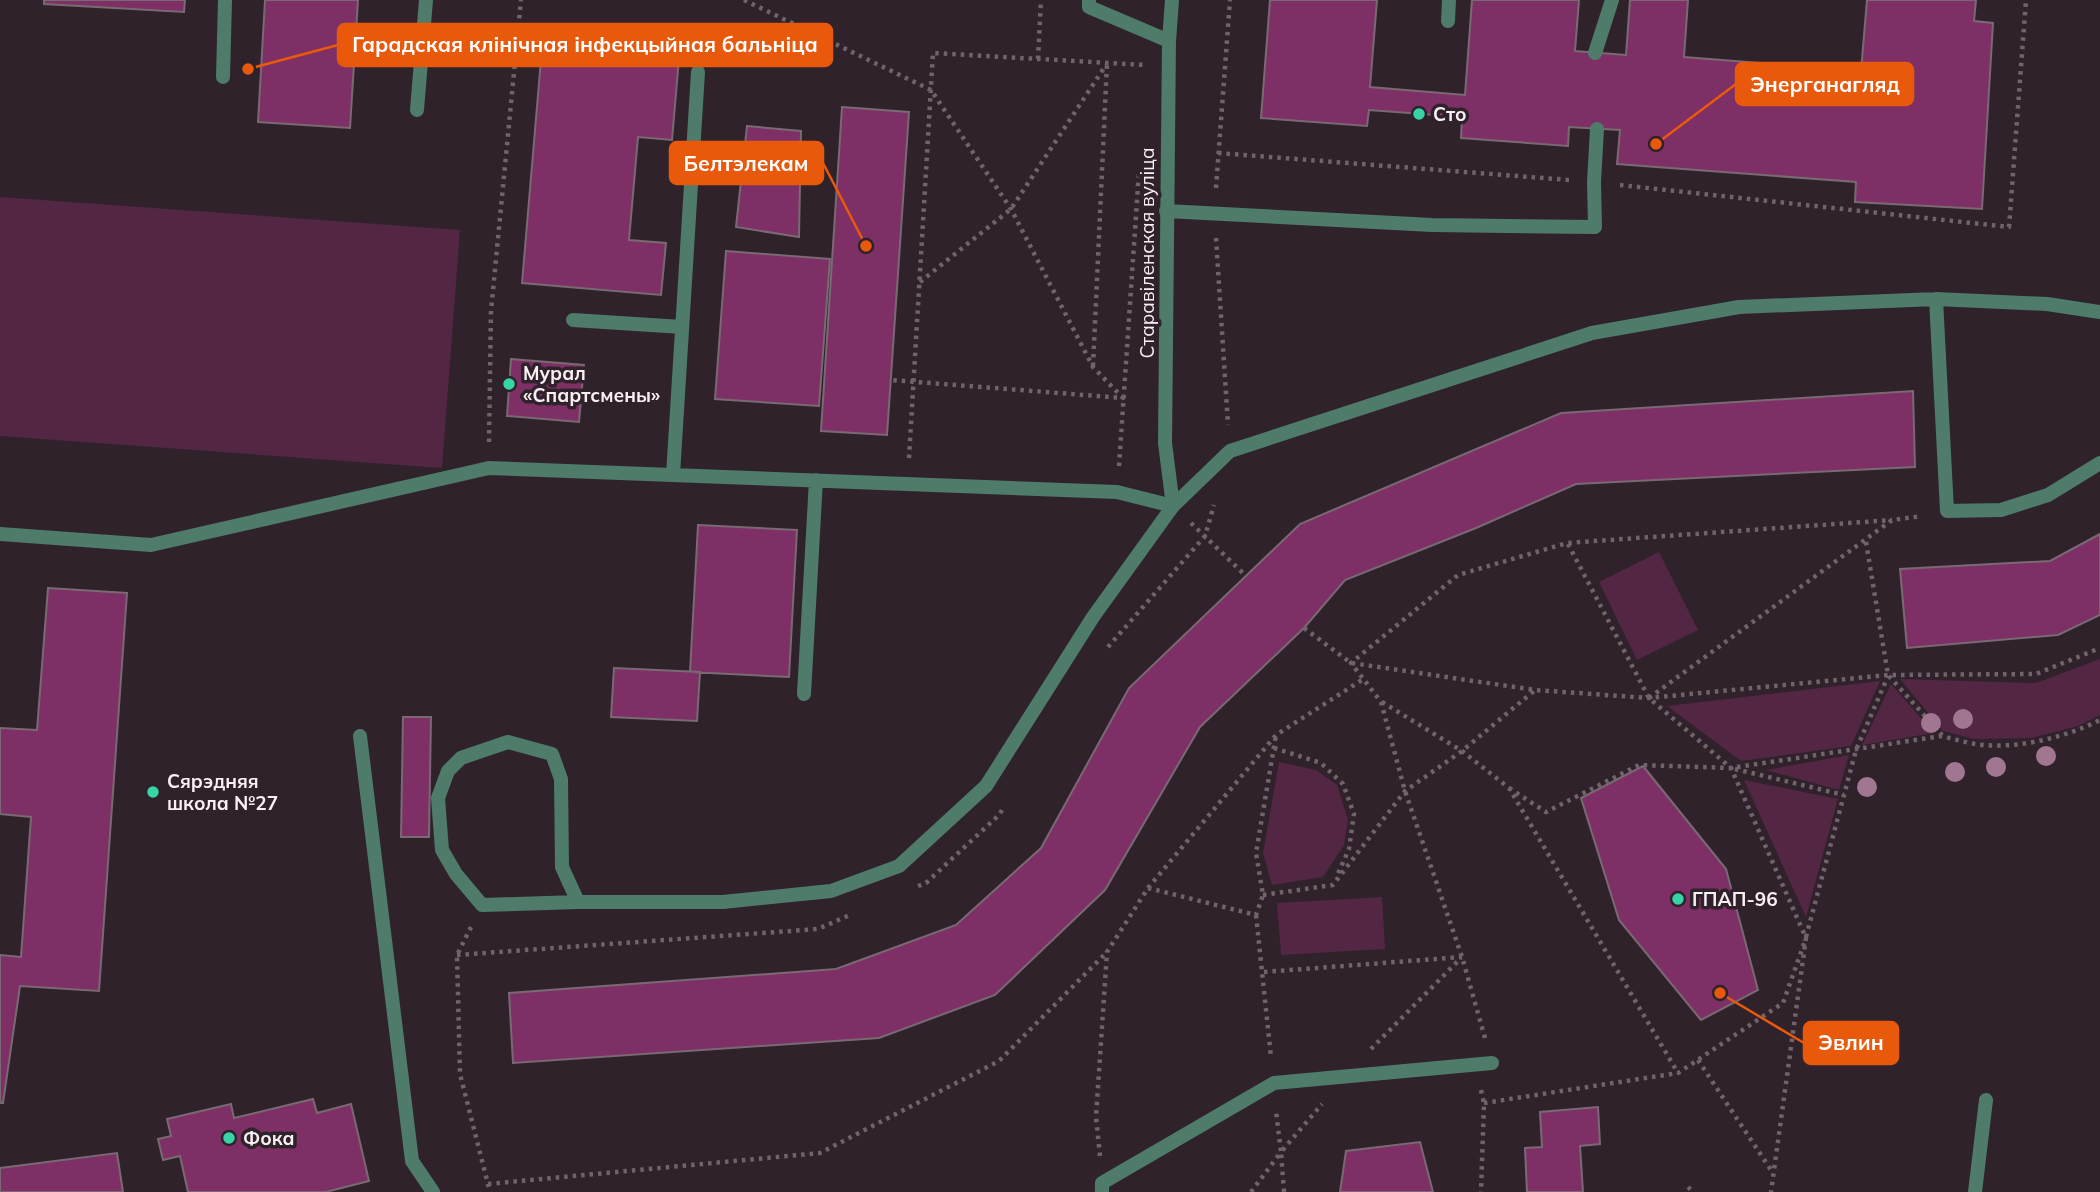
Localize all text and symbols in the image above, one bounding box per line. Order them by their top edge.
callout: Гарадская клінічная інфекцыйная бальніца [338,24,832,66]
text: Гарадская клінічная інфекцыйная бальніца [352,31,818,57]
callout: Энерганагляд [1736,63,1913,105]
text: Энерганагляд [1750,71,1900,97]
place label: Сто [1433,102,1467,126]
marker: Сто [1411,106,1427,122]
callout: Белтэлекам [670,142,823,184]
street label: Старавіленская вуліца [1135,148,1159,358]
text: Белтэлекам [684,150,808,176]
place label: Мурал «Спартсмены» [523,361,660,407]
marker: Мурал «Спартсмены» [501,376,517,392]
place label: Сярэдняя школа №27 [167,769,278,815]
marker: Сярэдняя школа №27 [145,784,161,800]
place label: ГПАП-96 [1692,887,1778,911]
marker: ГПАП-96 [1670,891,1686,907]
callout: Эвлин [1804,1022,1898,1064]
text: Эвлин [1818,1029,1884,1055]
place label: Фока [243,1126,295,1150]
marker: Фока [221,1130,237,1146]

